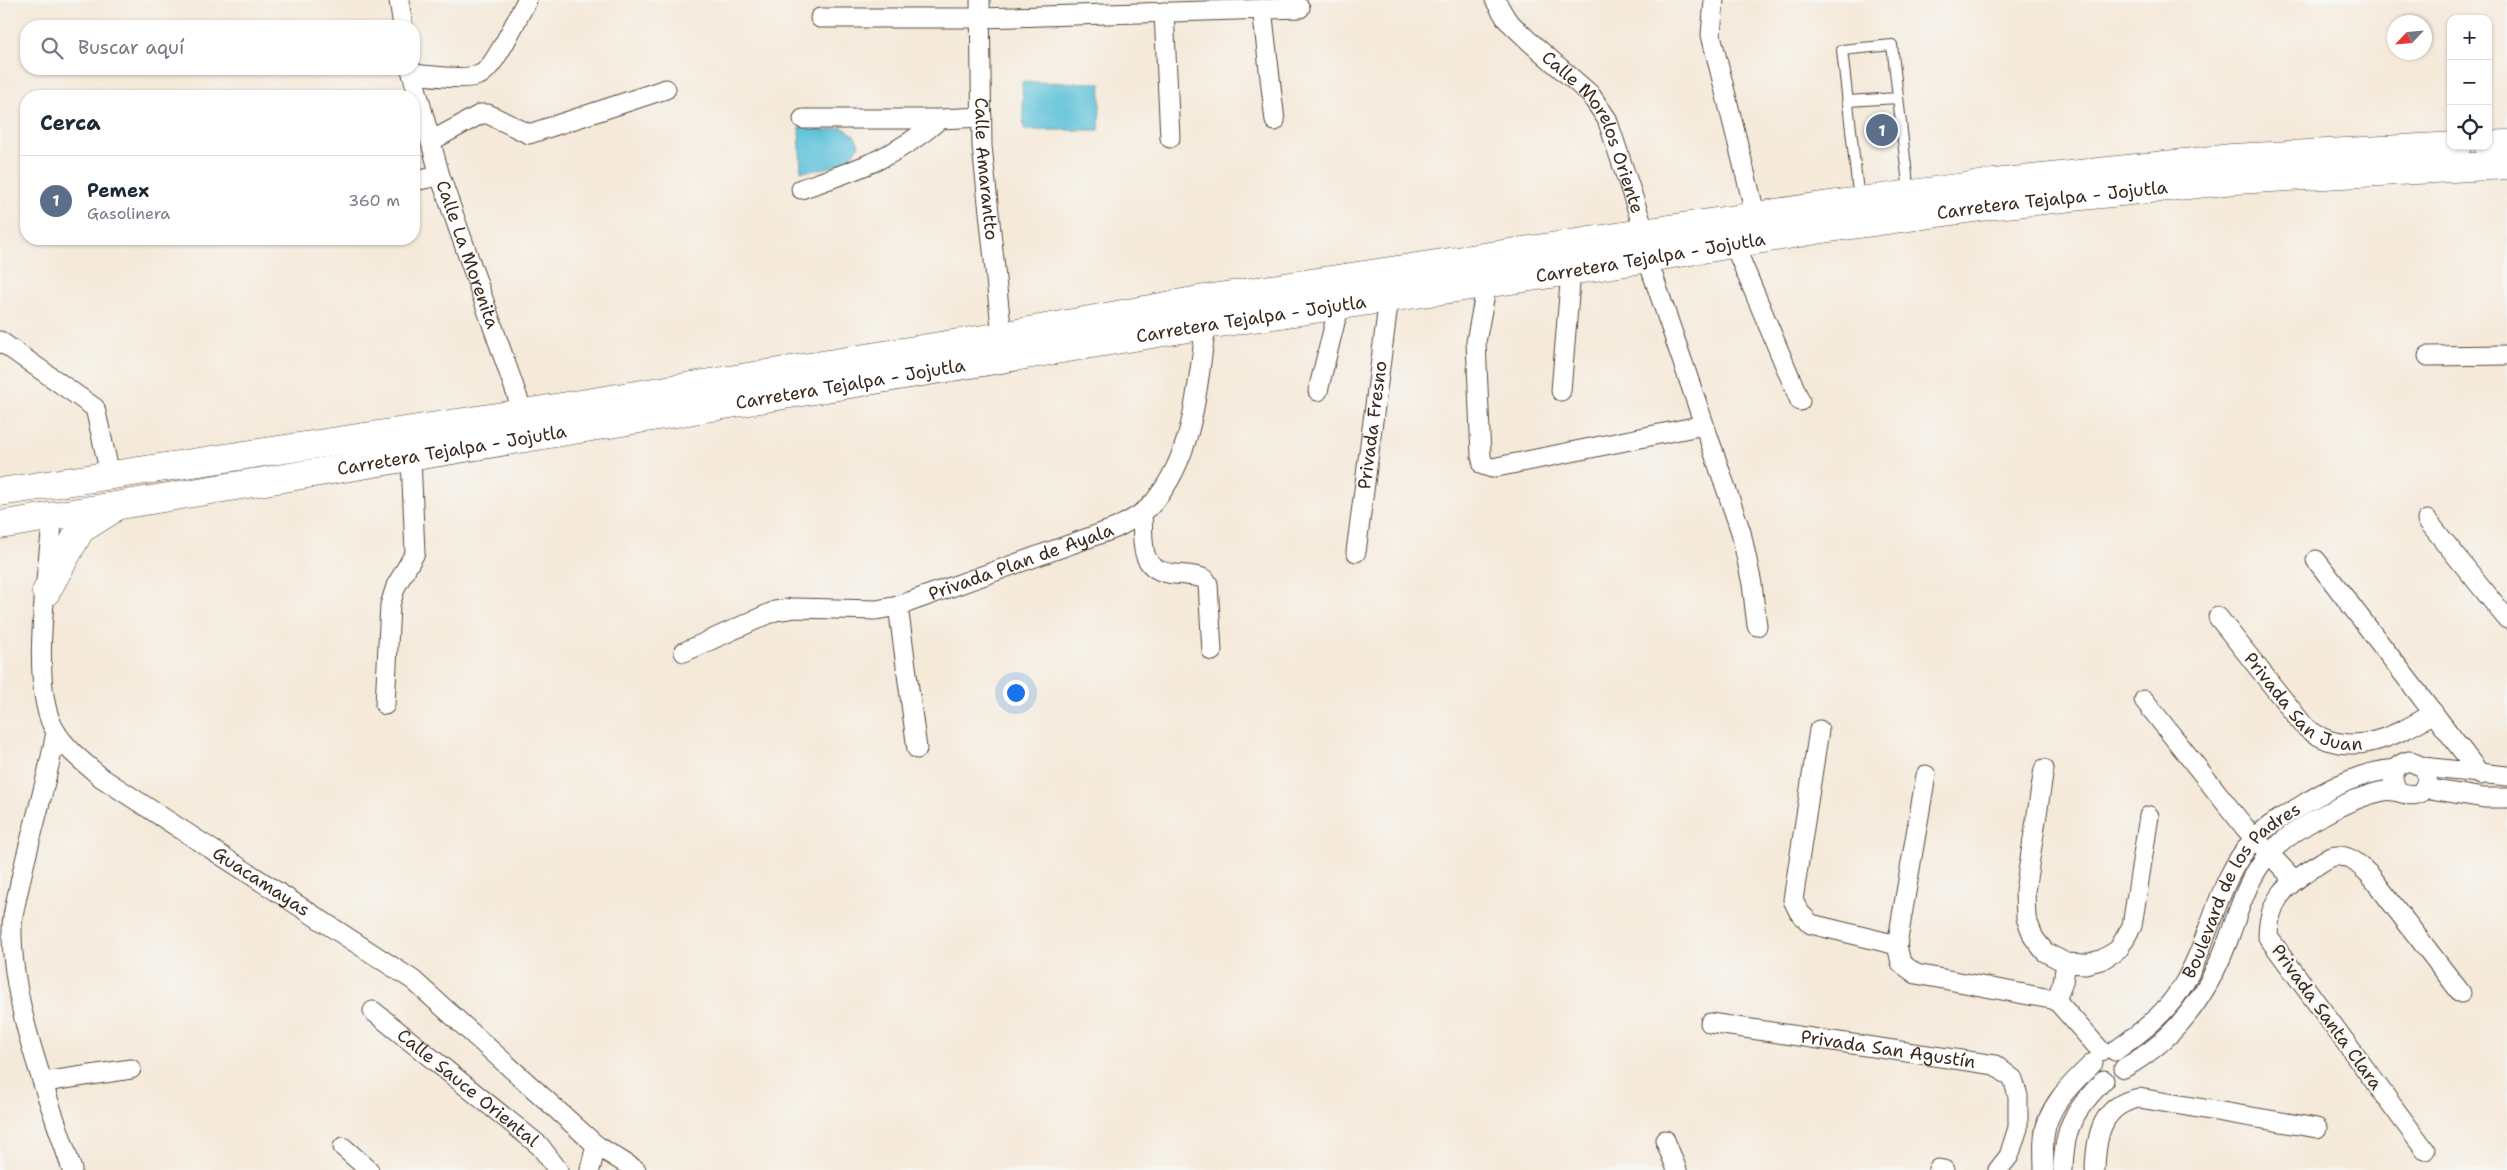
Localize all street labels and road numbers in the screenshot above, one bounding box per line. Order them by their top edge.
street label: Calle Morelos Oriente [1537,45,1650,217]
street label: Calle Amarantto [969,97,1004,241]
street label: Carretera Tejalpa - Jojutla [1935,175,2169,225]
street label: Calle La Morenita [430,177,505,332]
street label: Carretera Tejalpa - Jojutla [1534,227,1767,288]
street label: Carretera Tejalpa - Jojutla [1134,289,1368,348]
street label: Carretera Tejalpa - Jojutla [734,353,967,415]
street label: Privada Fresno [1352,359,1393,491]
street label: Carretera Tejalpa - Jojutla [335,419,568,481]
street label: Privada Plan de Ayala [925,518,1117,606]
street label: Privada San Juan [2239,647,2363,756]
street label: Boulevard de los Padres [2177,797,2305,983]
street label: Guacamayas [208,841,315,922]
street label: Privada Santa Clara [2266,939,2388,1095]
street label: Calle Sauce Oriental [392,1023,544,1153]
street label: Privada San Agustín [1799,1025,1977,1074]

